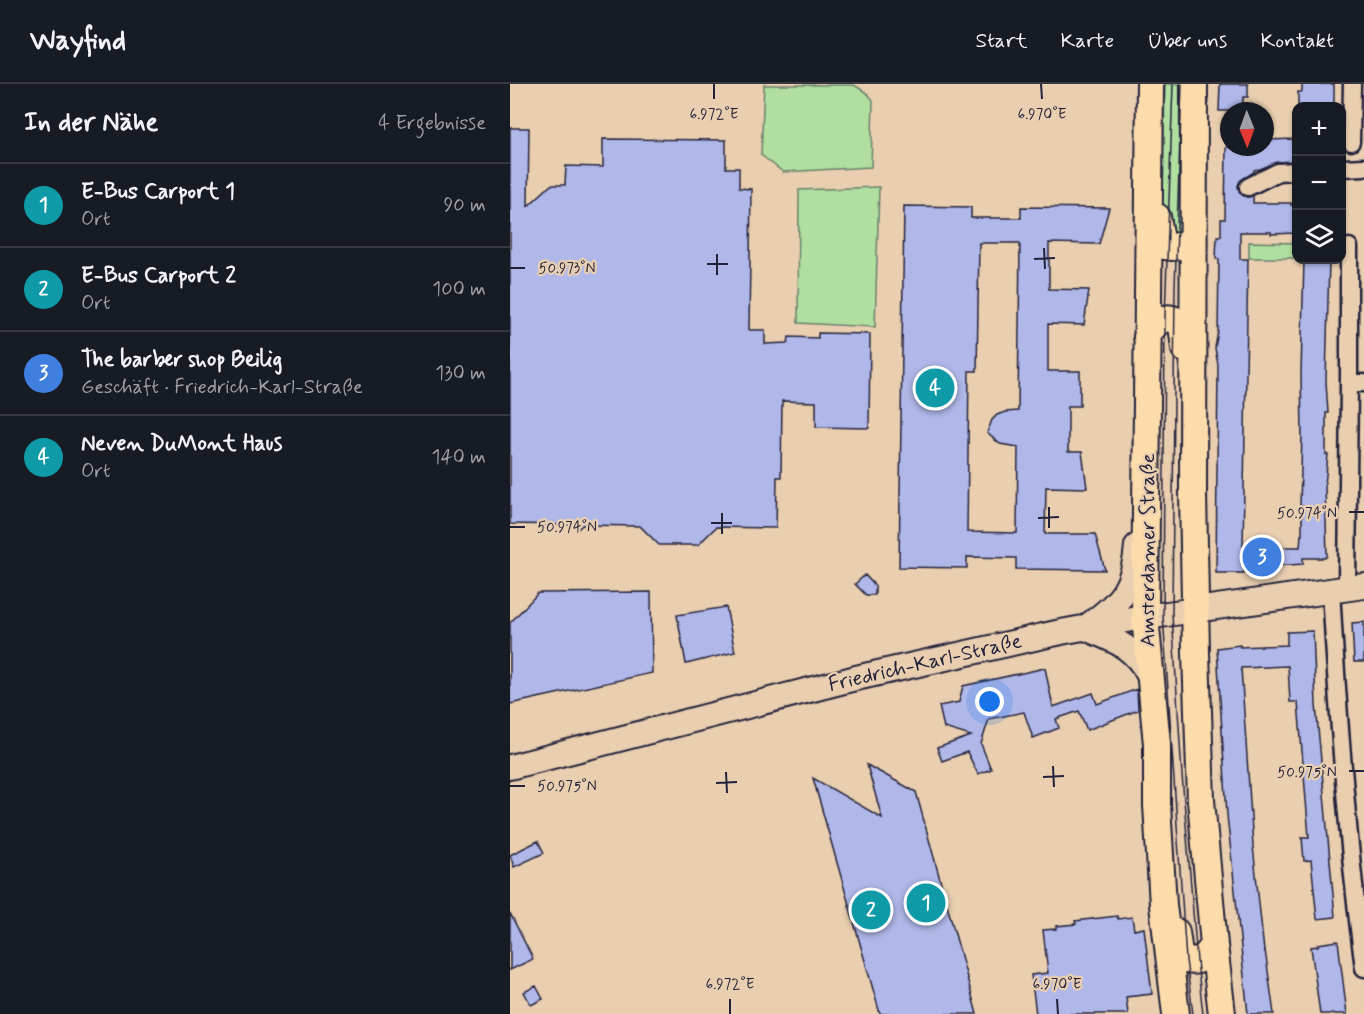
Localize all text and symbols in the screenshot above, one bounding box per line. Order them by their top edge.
text: Wayfind [30,23,126,60]
text: Start [976,27,1028,55]
text: Karte [1061,27,1114,55]
text: Über uns [1147,27,1227,55]
text: Kontakt [1260,27,1334,55]
north arrow [1220,102,1274,156]
map controls [1292,102,1346,264]
button: + [1292,102,1346,156]
text: 6.972°E [690,105,739,125]
text: 6.970°E [1018,105,1067,125]
text: In der Nähe [24,106,158,140]
text: 4 Ergebnisse [378,110,486,137]
button: − [1292,156,1346,210]
text: E-Bus Carport 1 [81,178,235,206]
text: 1 [39,192,48,219]
text: 90 m [443,192,486,219]
text: Ort [81,206,110,233]
button: layers [1292,210,1346,264]
text: 50.973°N [538,259,596,279]
text: E-Bus Carport 2 [81,262,236,290]
text: 2 [39,276,48,303]
text: 100 m [432,276,486,303]
text: Ort [81,290,110,317]
text: The barber shop Beilig [81,346,282,374]
text: 3 [39,360,48,387]
text: 130 m [435,360,486,387]
pin: 4 [916,366,954,410]
text: Geschäft · Friedrich-Karl-Straße [81,374,363,401]
text: Neven DuMont Haus [81,430,283,458]
text: 4 [38,444,49,471]
text: 140 m [432,444,486,471]
street label: Amsterdamer Straße [1134,453,1162,647]
text: Ort [81,458,110,485]
text: 50.974°N [1277,504,1337,524]
text: 50.974°N [537,518,597,538]
pin: 3 [1242,534,1281,580]
street label: Friedrich-Karl-Straße [825,627,1025,699]
your location [975,687,1004,716]
text: 50.975°N [1277,763,1337,783]
text: 50.975°N [537,777,597,797]
pin: 1 [906,880,946,926]
pin: 2 [852,888,890,932]
text: 6.972°E [706,975,755,995]
text: 6.970°E [1033,975,1082,995]

